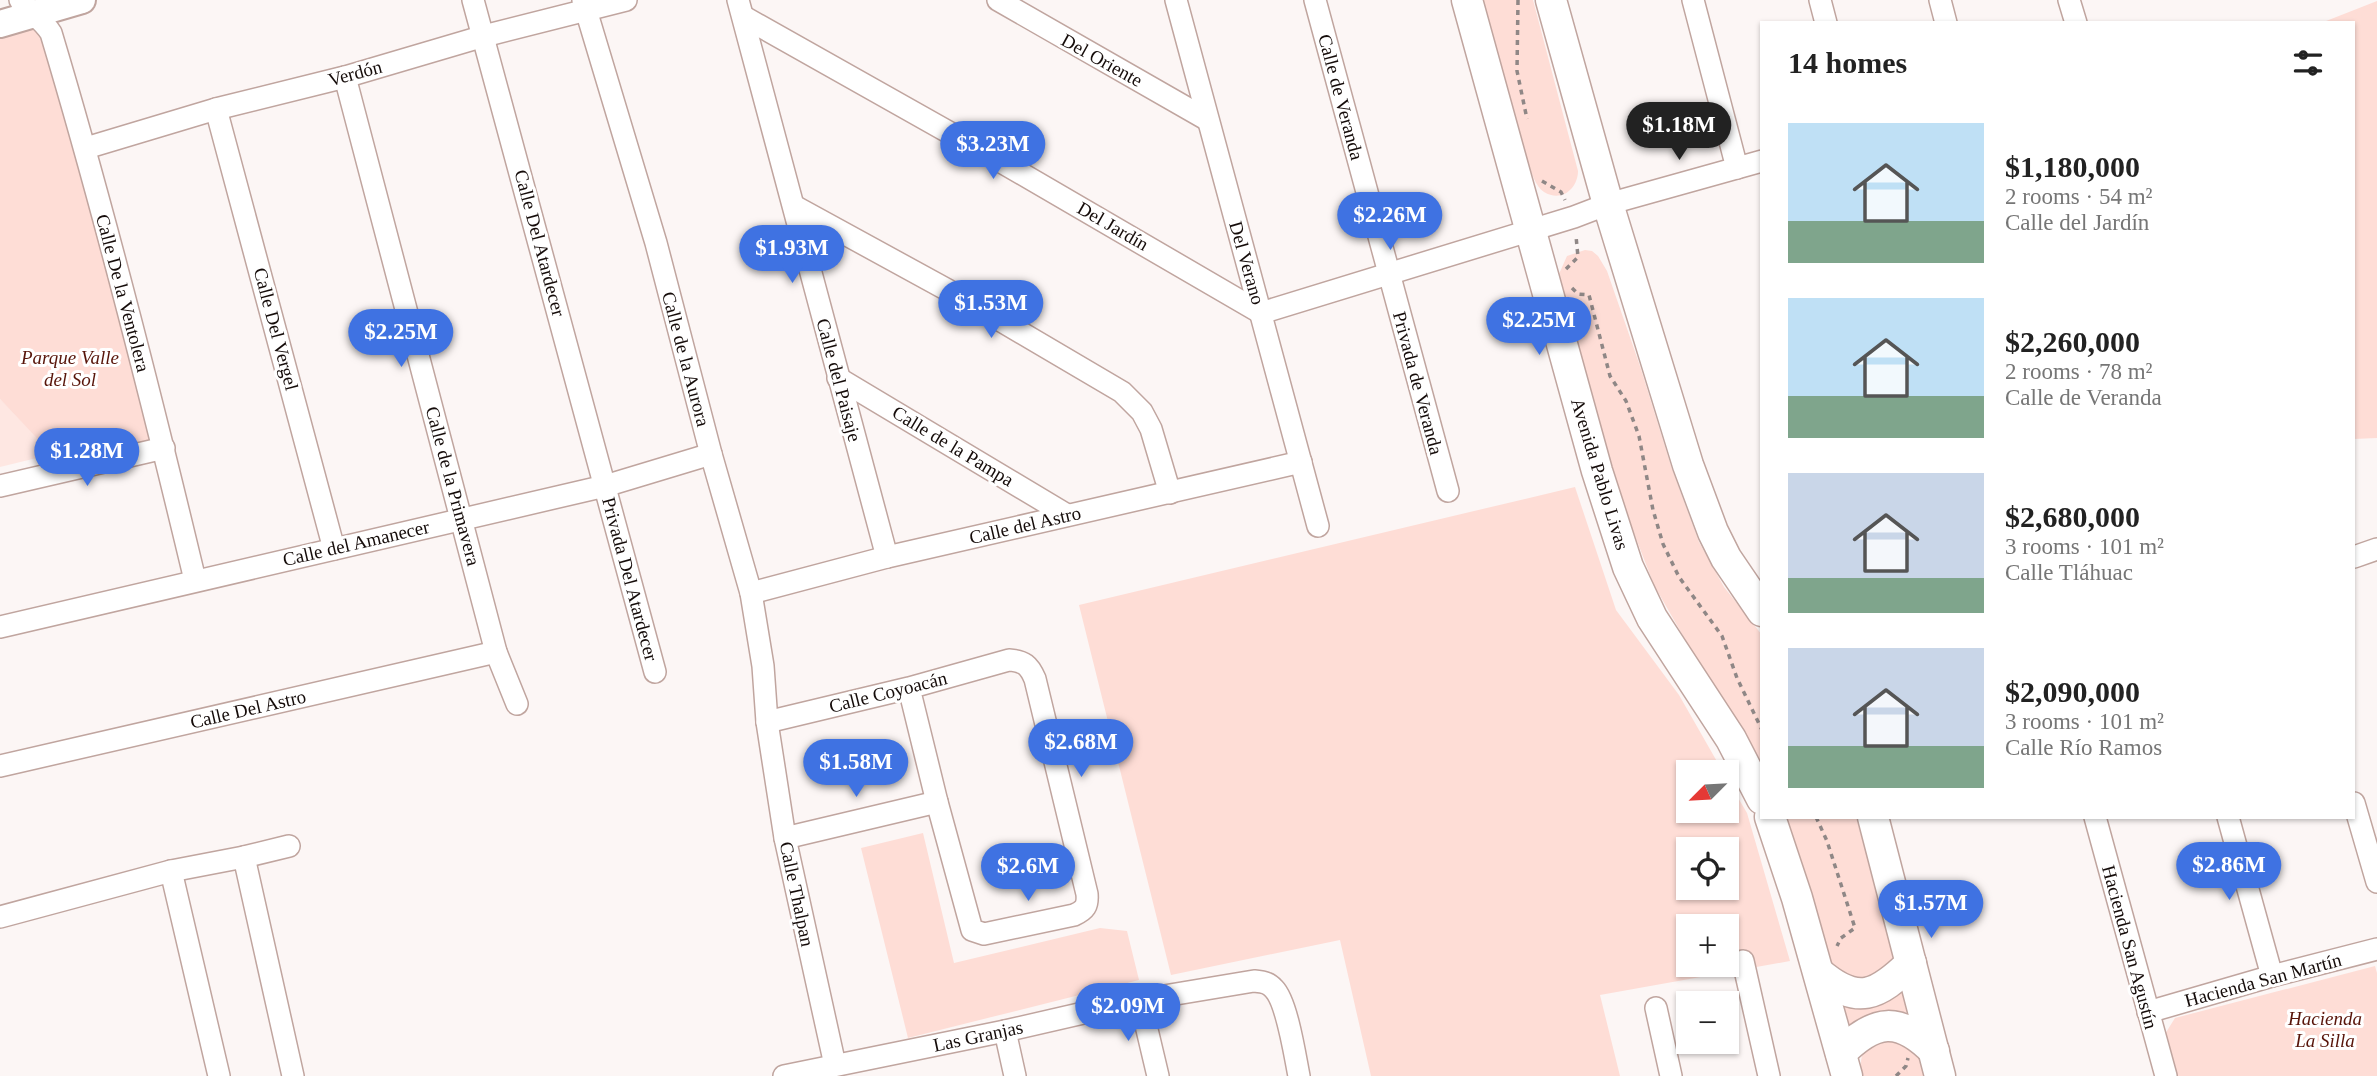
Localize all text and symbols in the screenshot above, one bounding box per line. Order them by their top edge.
street label: Del Oriente [1058,29,1146,91]
street label: Calle de Veranda [1314,32,1368,163]
icon: filters [2289,44,2327,82]
text: 14 homes [1788,46,1907,79]
street label: Verdón [326,56,385,90]
pin: $1.18M [1622,102,1736,162]
text: $1.18M [1642,112,1716,137]
pin: $3.23M [936,122,1050,181]
text: $3.23M [956,131,1030,156]
text: $1,180,000 [2005,150,2140,183]
icon: home [1844,151,1928,235]
street label: Calle Del Atardecer [510,167,570,319]
text: 2 rooms · 54 m² [2005,184,2152,209]
pin: $2.26M [1333,192,1447,252]
street label: Del Jardín [1074,197,1153,255]
text: $2.26M [1353,202,1427,227]
text: Calle del Jardín [2005,210,2149,235]
street label: Calle De la Ventolera [92,212,154,375]
street label: Del Verano [1225,219,1269,307]
pin: $1.93M [735,226,849,285]
text: $1.93M [755,235,829,260]
street label: Calle Del Vergel [250,265,302,393]
pin: $1.53M [934,280,1048,340]
street label: Calle de la Aurora [658,289,714,429]
text: $1.53M [954,290,1028,315]
pin: $2.25M [1482,298,1596,357]
text: $2.25M [1502,307,1576,332]
street label: Privada de Veranda [1389,309,1447,457]
pin: $2.25M [344,310,458,369]
street label: Calle del Paisaje [812,316,866,444]
text: $2.25M [364,319,438,344]
text: $2,260,000 [2005,325,2140,358]
icon: home [1844,326,1928,410]
park label: Parque Valle del Sol [20,347,119,390]
text: 2 rooms · 78 m² [2005,359,2152,384]
text: Calle de Veranda [2005,385,2162,410]
street label: Avenida Pablo Livas [1567,395,1633,553]
street label: Calle de la Pampa [889,402,1018,491]
street label: Calle de la Primavera [422,404,485,569]
pin: $1.28M [30,428,144,488]
text: $1.28M [50,438,124,463]
street label: Privada Del Atardecer [598,495,662,664]
text: $2,680,000 [2005,500,2140,533]
icon: home [1844,501,1928,585]
street label: Calle del Astro [967,502,1083,548]
street label: Calle del Amanecer [281,516,432,570]
text: 3 rooms · 101 m² [2005,534,2164,559]
text: Calle Tláhuac [2005,560,2133,585]
street label: Calle Coyoacán [827,667,950,717]
text: $2,090,000 [2005,675,2140,708]
icon: home [1844,676,1928,760]
street label: Calle Del Astro [188,685,308,733]
text: 3 rooms · 101 m² [2005,709,2164,734]
pin: $2.68M [1024,720,1138,779]
text: $2.68M [1044,729,1118,754]
text: Calle Río Ramos [2005,735,2162,760]
pin: $1.58M [799,740,913,799]
text: $1.58M [819,749,893,774]
north arrow [1676,760,1740,822]
map controls [1676,760,1739,1054]
button: locate [1676,837,1739,900]
street label: Calle Thalpan [776,840,818,949]
pin: $2.86M [2172,842,2286,902]
pin: $2.6M [979,844,1077,903]
text: $2.86M [2192,852,2266,877]
text: $2.6M [997,853,1059,878]
street label: Hacienda San Agustín [2098,863,2162,1032]
pin: $1.57M [1874,880,1988,940]
text: $1.57M [1894,890,1968,915]
button: + [1676,914,1739,977]
street label: Hacienda San Martín [2182,949,2344,1011]
pin: $2.09M [1071,984,1185,1043]
button: − [1676,991,1739,1054]
text: $2.09M [1091,993,1165,1018]
park label: Hacienda La Silla [2287,1008,2362,1051]
street label: Las Granjas [931,1016,1025,1056]

